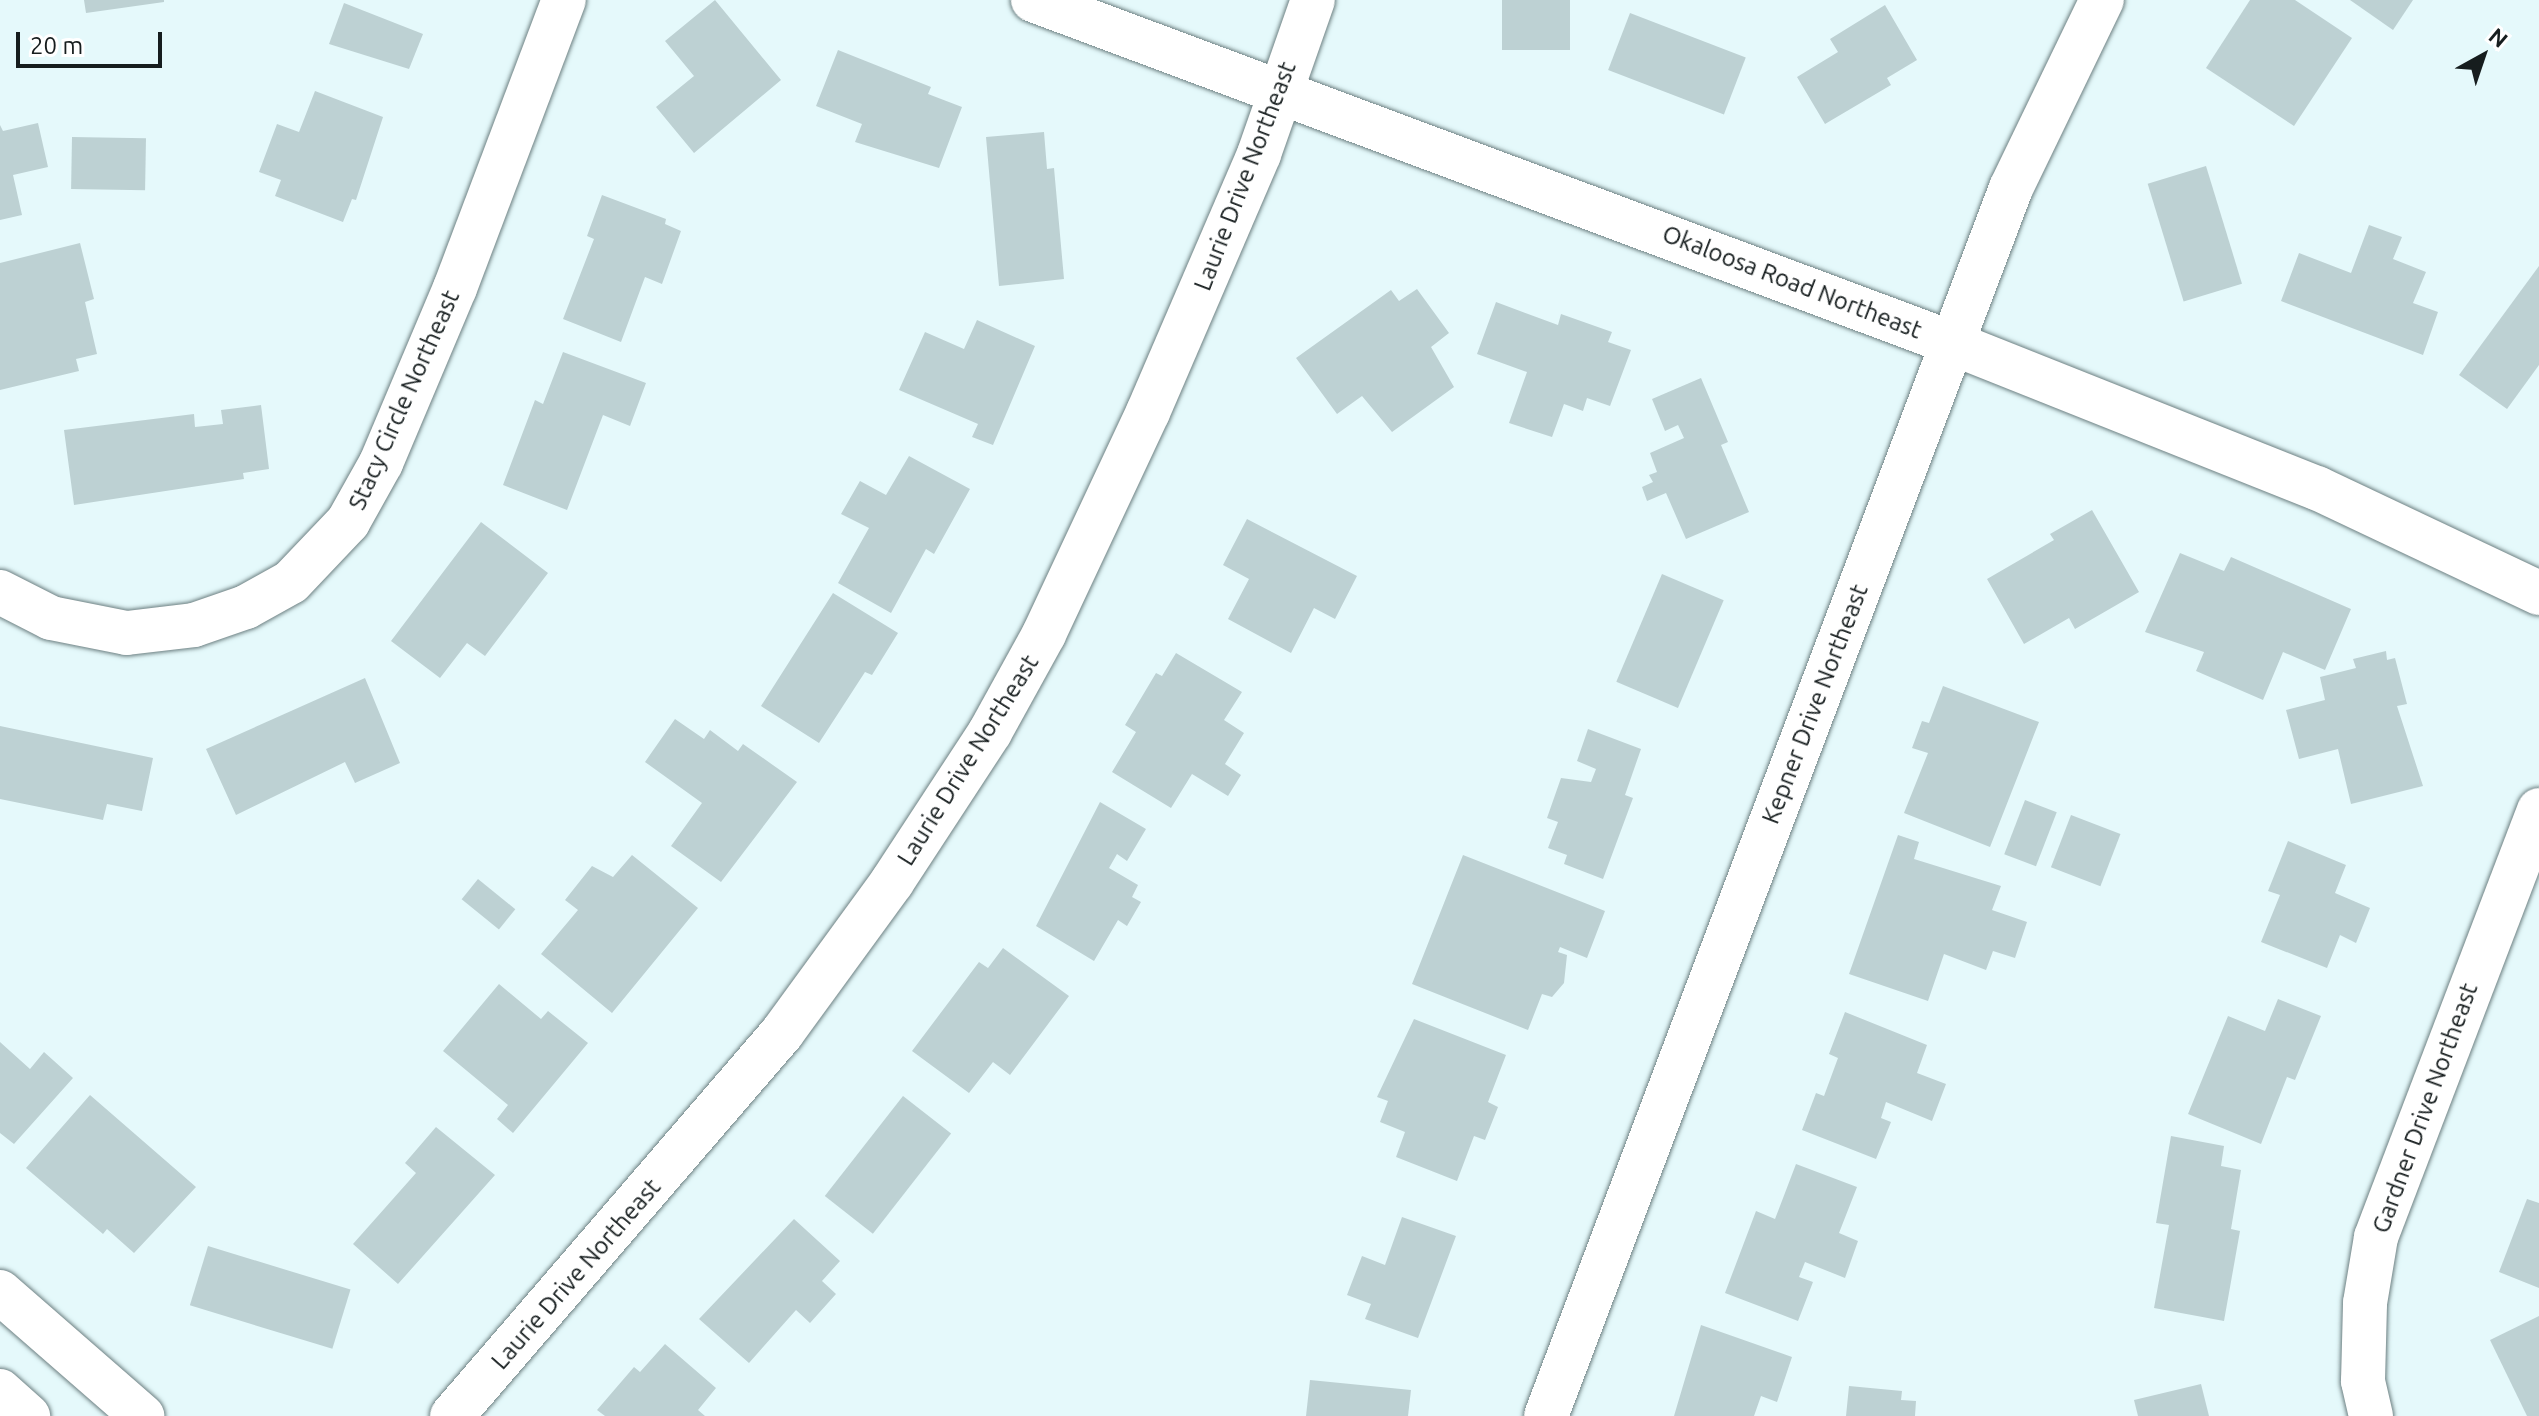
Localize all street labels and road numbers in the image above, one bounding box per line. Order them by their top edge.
street label: Laurie Drive Northeast [1188,57,1302,295]
street label: Okaloosa Road Northeast [1658,219,1926,345]
street label: Stacy Circle Northeast [343,286,465,514]
street label: Kepner Drive Northeast [1756,580,1874,828]
street label: Laurie Drive Northeast [891,649,1045,871]
street label: Gardner Drive Northeast [2366,979,2484,1237]
street label: Laurie Drive Northeast [485,1173,667,1375]

